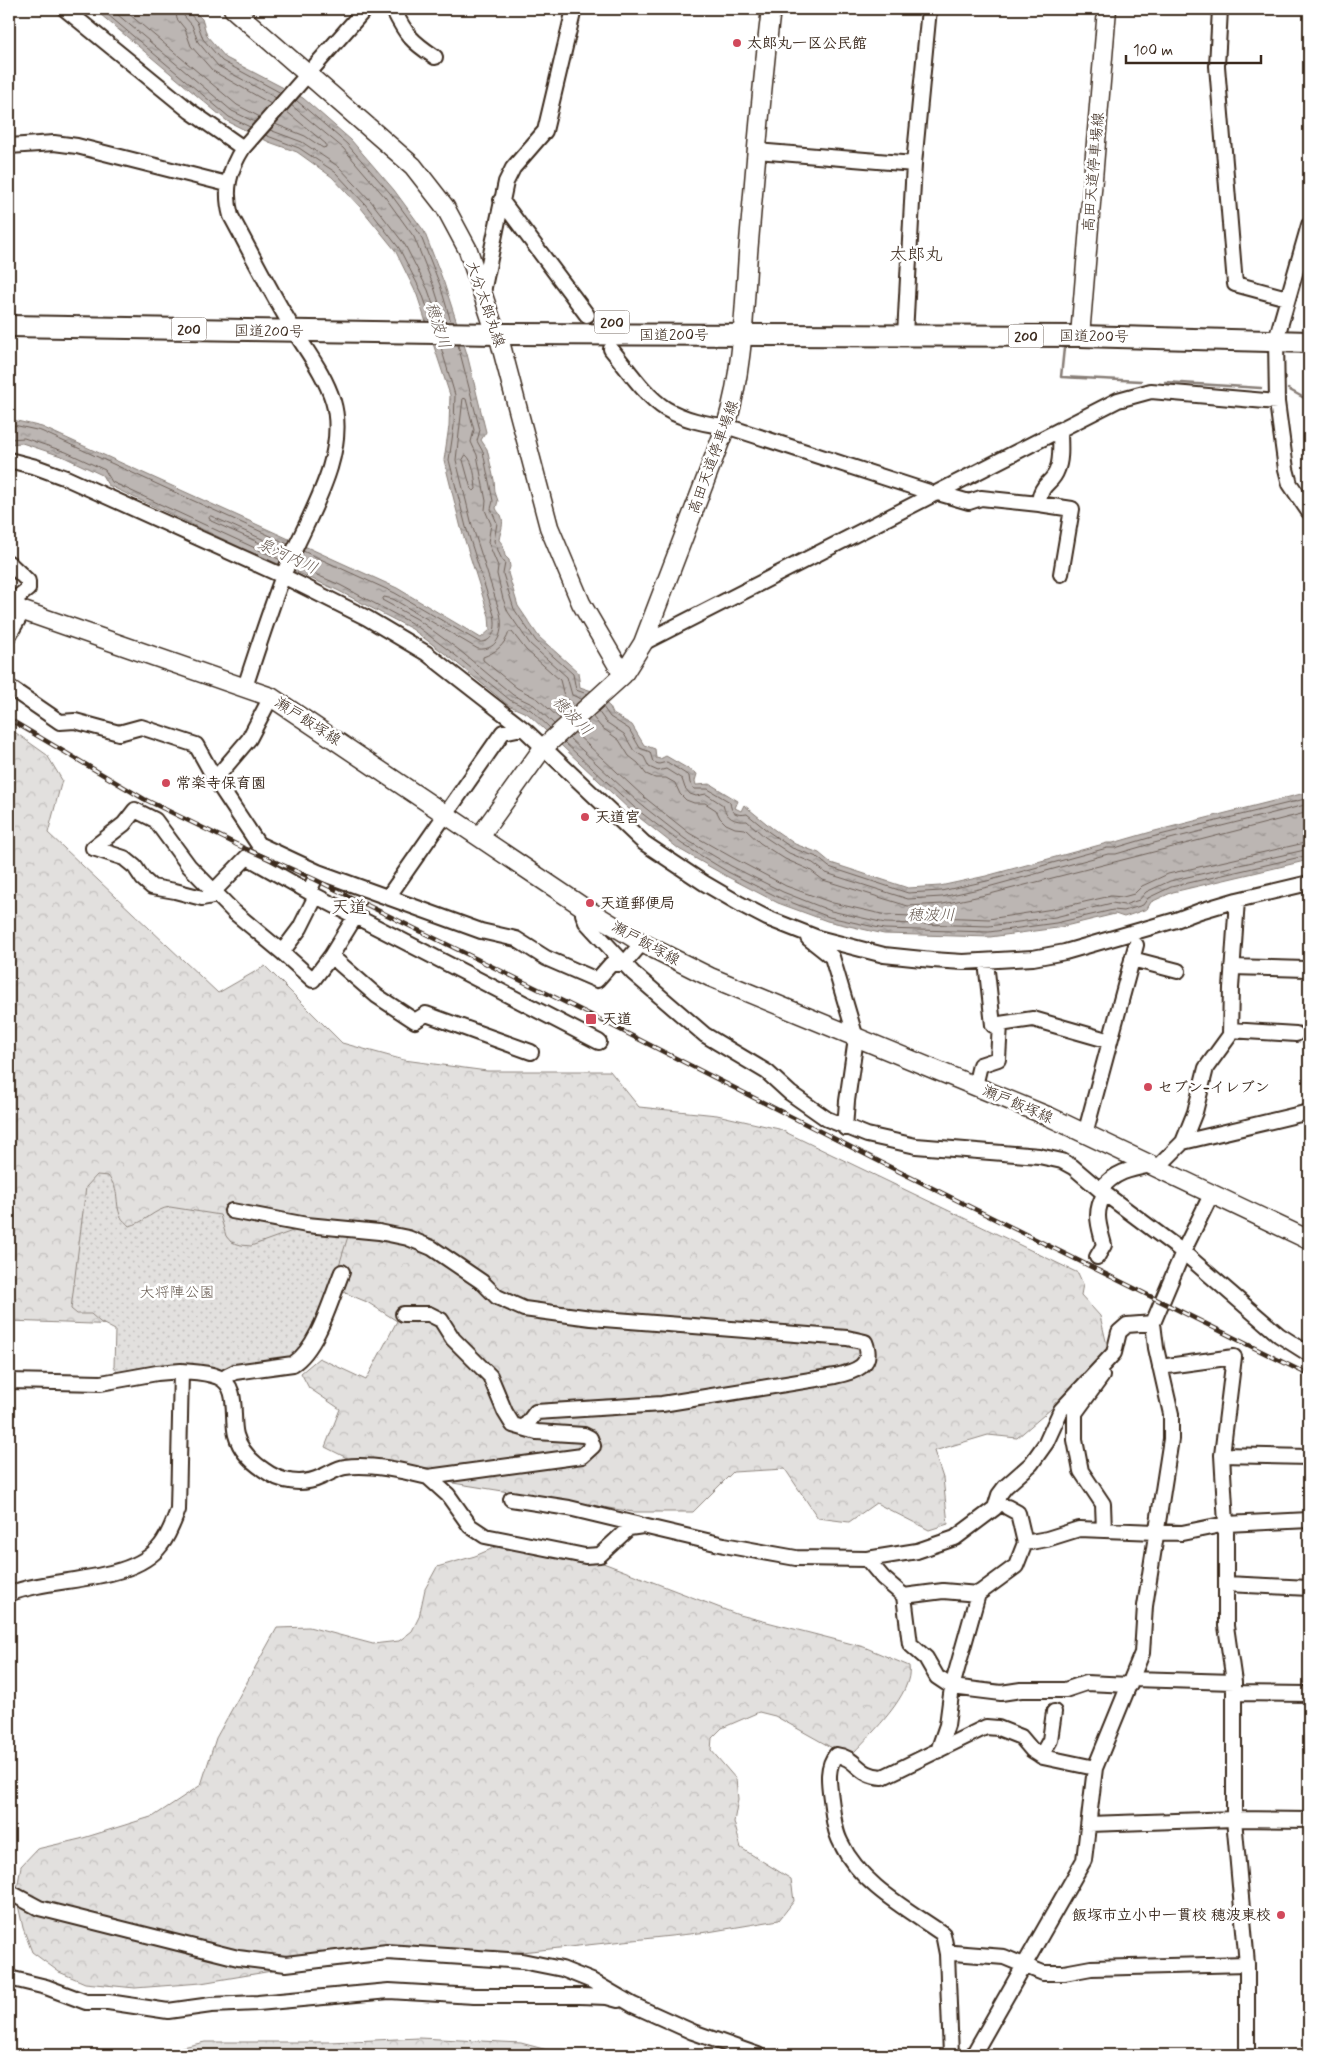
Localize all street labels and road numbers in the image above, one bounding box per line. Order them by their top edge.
street label: 高田天道停車場線 [1079,111,1109,233]
street label: 大分太郎丸線 [461,259,509,350]
road number: 200 [594,311,630,334]
road number: 200 [172,318,206,340]
street label: 国道200号 [234,321,304,343]
road number: 200 [1008,324,1044,348]
street label: 国道200号 [639,326,709,346]
street label: 国道200号 [1059,326,1129,348]
street label: 高田天道停車場線 [684,398,744,517]
street label: 瀬戸飯塚線 [271,693,344,751]
street label: 瀬戸飯塚線 [608,917,683,971]
street label: 瀬戸飯塚線 [979,1081,1056,1129]

